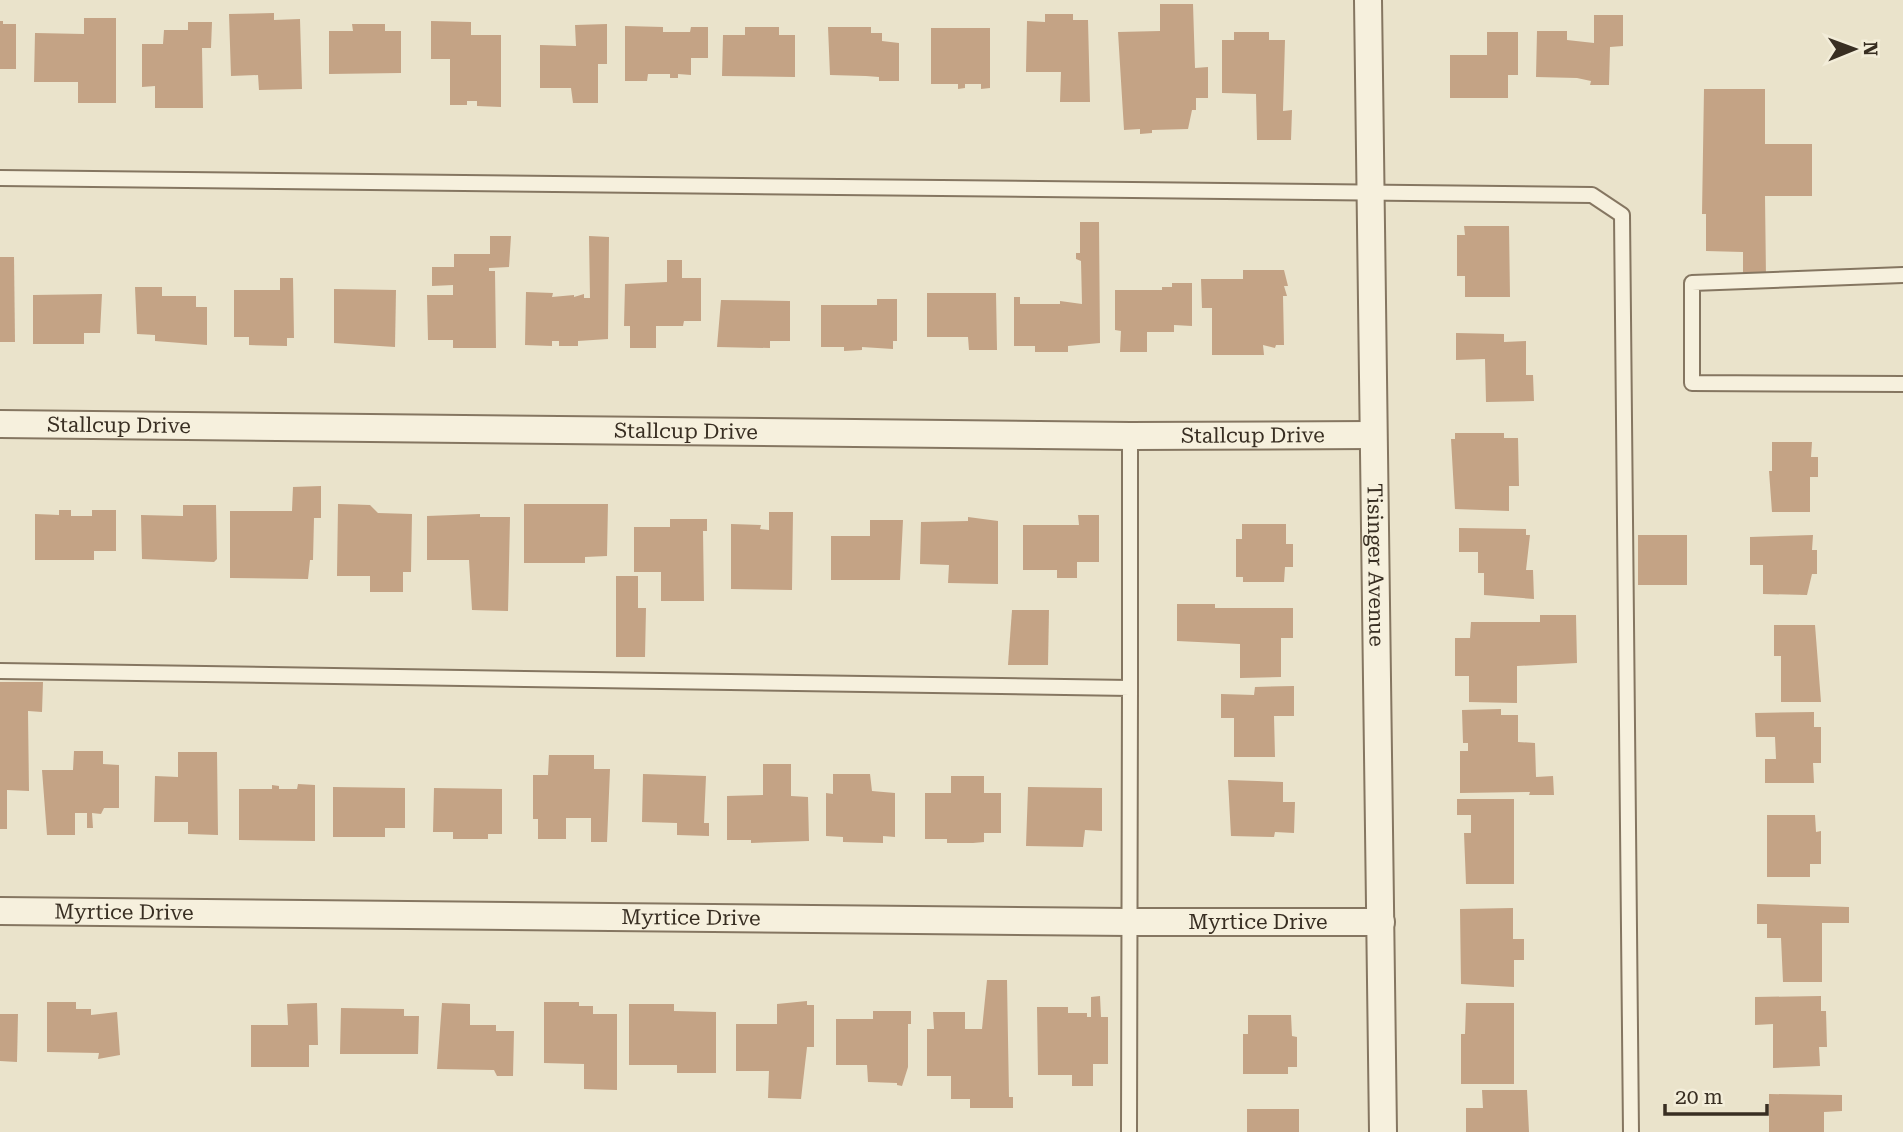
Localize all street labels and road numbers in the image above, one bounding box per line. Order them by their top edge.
street label: Stallcup Drive [47,413,191,438]
street label: Stallcup Drive [614,419,758,444]
street label: Stallcup Drive [1181,423,1325,448]
street label: Tisinger Avenue [1362,483,1389,647]
street label: Myrtice Drive [54,900,194,925]
street label: Myrtice Drive [621,905,761,930]
street label: Myrtice Drive [1188,910,1328,934]

